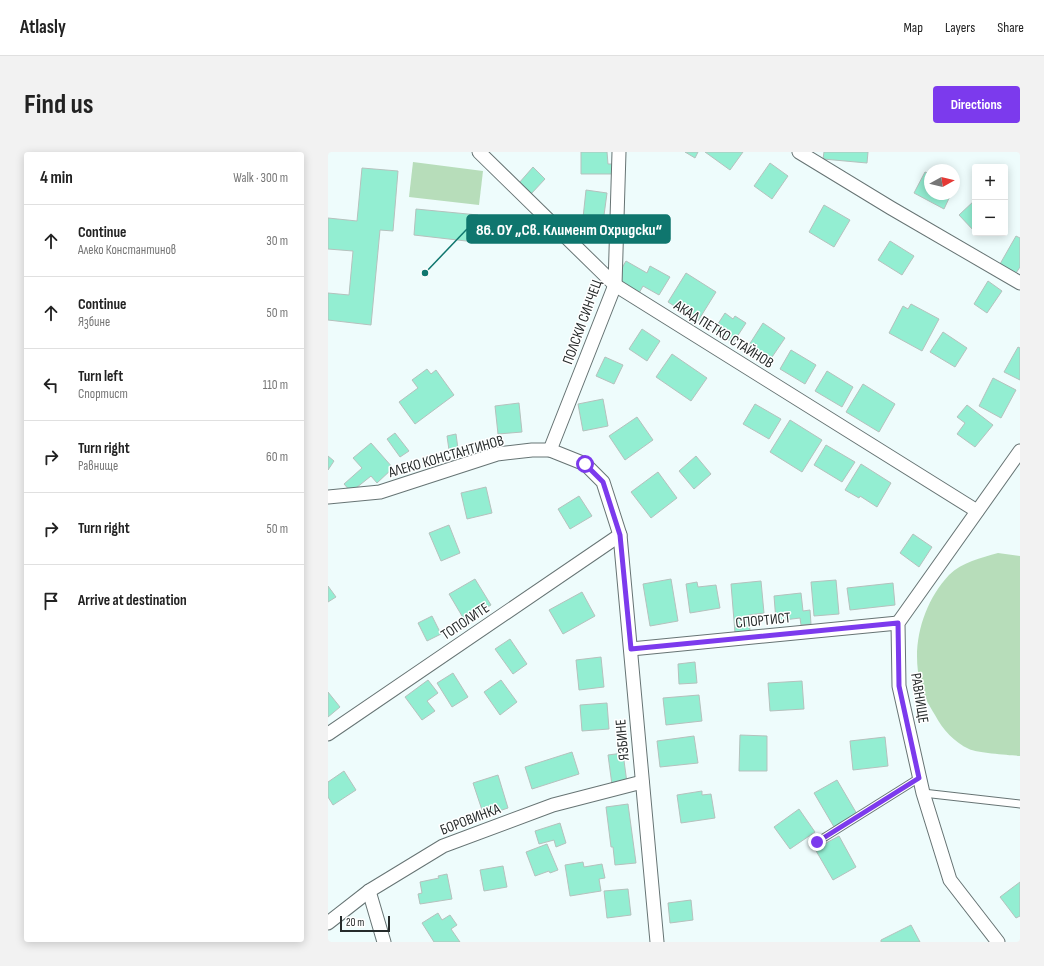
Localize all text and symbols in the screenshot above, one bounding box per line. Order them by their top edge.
text: Atlasly [20,16,66,39]
text: Map [903,19,923,36]
text: Layers [945,19,975,36]
text: Share [997,19,1024,36]
button: Directions [933,86,1020,123]
text: Find us [24,88,93,121]
north arrow [924,164,960,200]
map controls [972,164,1008,236]
button: + [972,164,1008,200]
text: 4 min [40,168,73,188]
text: Walk · 300 m [233,170,288,186]
button: − [972,200,1008,236]
callout: 86. ОУ „Св. Климент Охридски“ [467,215,670,243]
text: 86. ОУ „Св. Климент Охридски“ [476,221,663,240]
text: Continue [78,223,127,242]
icon: ahead [40,230,62,252]
text: 30 m [266,233,288,249]
text: Алеко Константинов [78,242,176,258]
street label: ПОЛСКИ СИНЧЕЦ [558,277,607,367]
text: Continue [78,295,127,314]
street label: АКАД ПЕТКО СТАЙНОВ [669,296,777,373]
icon: ahead [40,302,62,324]
text: 50 m [267,305,288,321]
text: Язбине [78,314,110,330]
text: Turn left [78,367,123,386]
icon: left [40,374,62,396]
text: 110 m [263,377,288,393]
text: Спортист [78,386,128,402]
street label: АЛЕКО КОНСТАНТИНОВ [385,431,506,482]
text: Turn right [78,439,130,458]
icon: right [40,446,62,468]
text: 60 m [266,449,288,465]
route start [576,455,594,473]
text: Равнище [78,458,118,474]
icon: right [40,518,62,540]
text: Turn right [78,519,130,538]
text: 50 m [267,521,288,537]
icon: arrive [40,590,62,612]
text: Arrive at destination [78,591,187,610]
street label: ТОПОЛИТЕ [437,598,493,644]
street label: СПОРТИСТ [734,608,792,633]
street label: РАВНИЩЕ [906,671,933,725]
street label: ЯЗБИНЕ [611,718,634,761]
street label: БОРОВИНКА [437,799,503,840]
route end [808,833,826,851]
scale bar [340,914,390,933]
text: 20 m [346,916,364,929]

